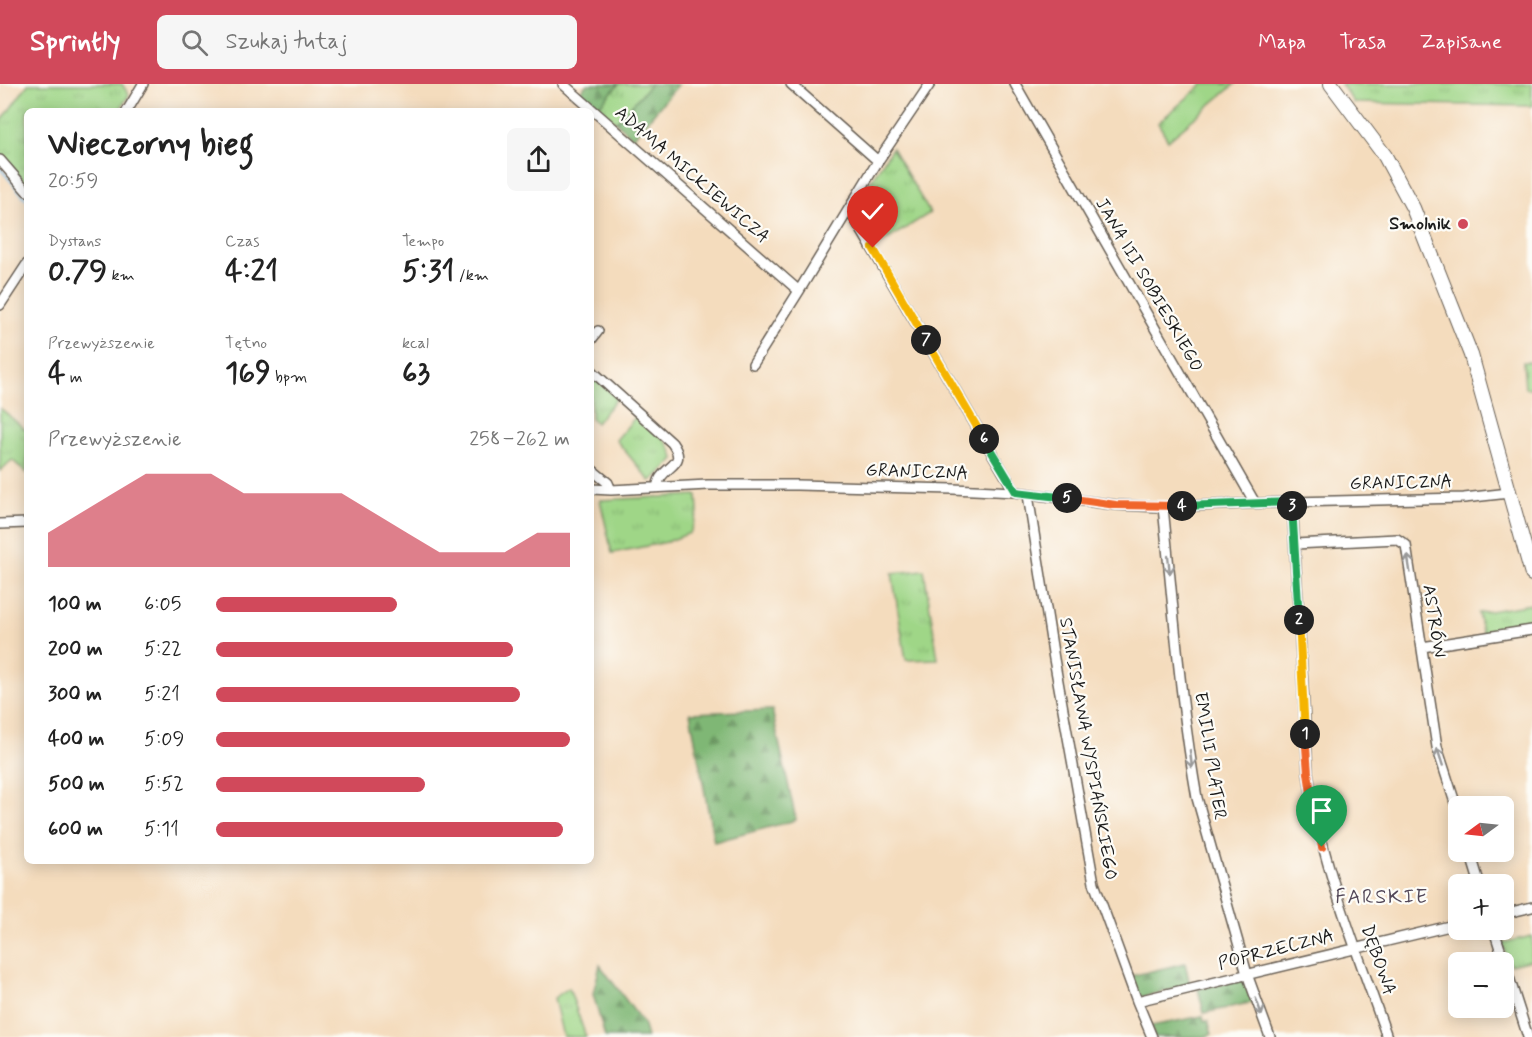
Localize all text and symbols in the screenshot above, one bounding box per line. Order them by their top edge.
search box [157,15,577,69]
text: Sprintly [30,24,121,61]
icon: search [178,26,211,59]
text: Szukaj tutaj [226,28,347,56]
text: Mapa [1258,28,1306,56]
text: Trasa [1339,28,1387,56]
text: Zapisane [1420,28,1502,56]
street label: ADAMA MICKIEWICZA [609,101,775,249]
text: Wieczorny bieg [48,123,254,167]
button: share [507,128,570,191]
text: 20:59 [48,168,99,195]
pin [847,186,898,248]
street label: JANA III SOBIESKIEGO [1089,194,1209,376]
icon: check [856,195,889,228]
place label: Smolnik [1389,212,1452,236]
marker: Smolnik [1456,217,1470,231]
text: Dystans [48,231,101,252]
text: Czas [225,231,260,252]
text: Tempo [402,231,444,252]
text: 0.79 [48,252,107,291]
text: 4:21 [225,252,278,291]
text: 5:31 [402,252,454,291]
text: km [107,265,135,286]
text: /km [454,265,489,286]
pin: 7 [911,325,941,355]
text: 7 [921,329,931,350]
text: Przewyższenie [48,333,155,354]
text: Tętno [225,333,267,354]
text: kcal [402,333,429,354]
text: 4 [48,354,65,393]
text: 169 [225,354,271,393]
text: 63 [402,354,430,393]
text: m [65,367,83,388]
text: bpm [271,367,307,388]
pin: 6 [969,424,999,454]
text: Przewyższenie [48,426,181,453]
text: 258–262 m [469,426,570,453]
text: 6 [980,428,988,449]
street label: GRANICZNA [865,458,969,486]
street label: GRANICZNA [1350,470,1452,496]
pin: 5 [1052,483,1082,513]
text: 5 [1062,487,1072,508]
pin: 4 [1167,491,1197,521]
pin: 3 [1277,491,1307,521]
text: 4 [1177,495,1187,516]
text: 3 [1288,495,1296,516]
one-way arrow [1164,555,1175,575]
one-way arrow [1404,555,1415,575]
street label: ASTRÓW [1416,583,1452,659]
text: 100 m [48,591,102,618]
text: 6:05 [144,591,181,618]
pin: 2 [1284,605,1314,635]
text: 2 [1295,609,1303,630]
street label: STANISŁAWA WYSPIAŃSKIEGO [1053,616,1123,882]
text: 200 m [48,636,103,663]
text: 5:22 [144,636,182,663]
text: 300 m [48,681,102,708]
text: 5:21 [144,681,180,708]
street label: EMILII PLATER [1188,690,1232,822]
pin: 1 [1290,719,1320,749]
text: 1 [1301,723,1309,744]
text: 400 m [48,726,104,753]
text: 5:09 [144,726,184,753]
one-way arrow [1434,748,1445,767]
one-way arrow [1185,749,1196,768]
text: 500 m [48,771,105,798]
text: 5:52 [144,771,184,798]
pin [1296,785,1347,847]
icon: arrive [1305,794,1338,827]
north arrow [1448,796,1514,862]
map controls [1448,796,1514,1018]
text: 600 m [48,816,103,843]
text: 5:11 [144,816,179,843]
button: + [1448,874,1514,940]
district label: FARSKIE [1335,884,1429,911]
street label: DĘBOWA [1355,922,1401,998]
street label: POPRZECZNA [1216,924,1336,976]
button: − [1448,952,1514,1018]
one-way arrow [1254,998,1265,1016]

